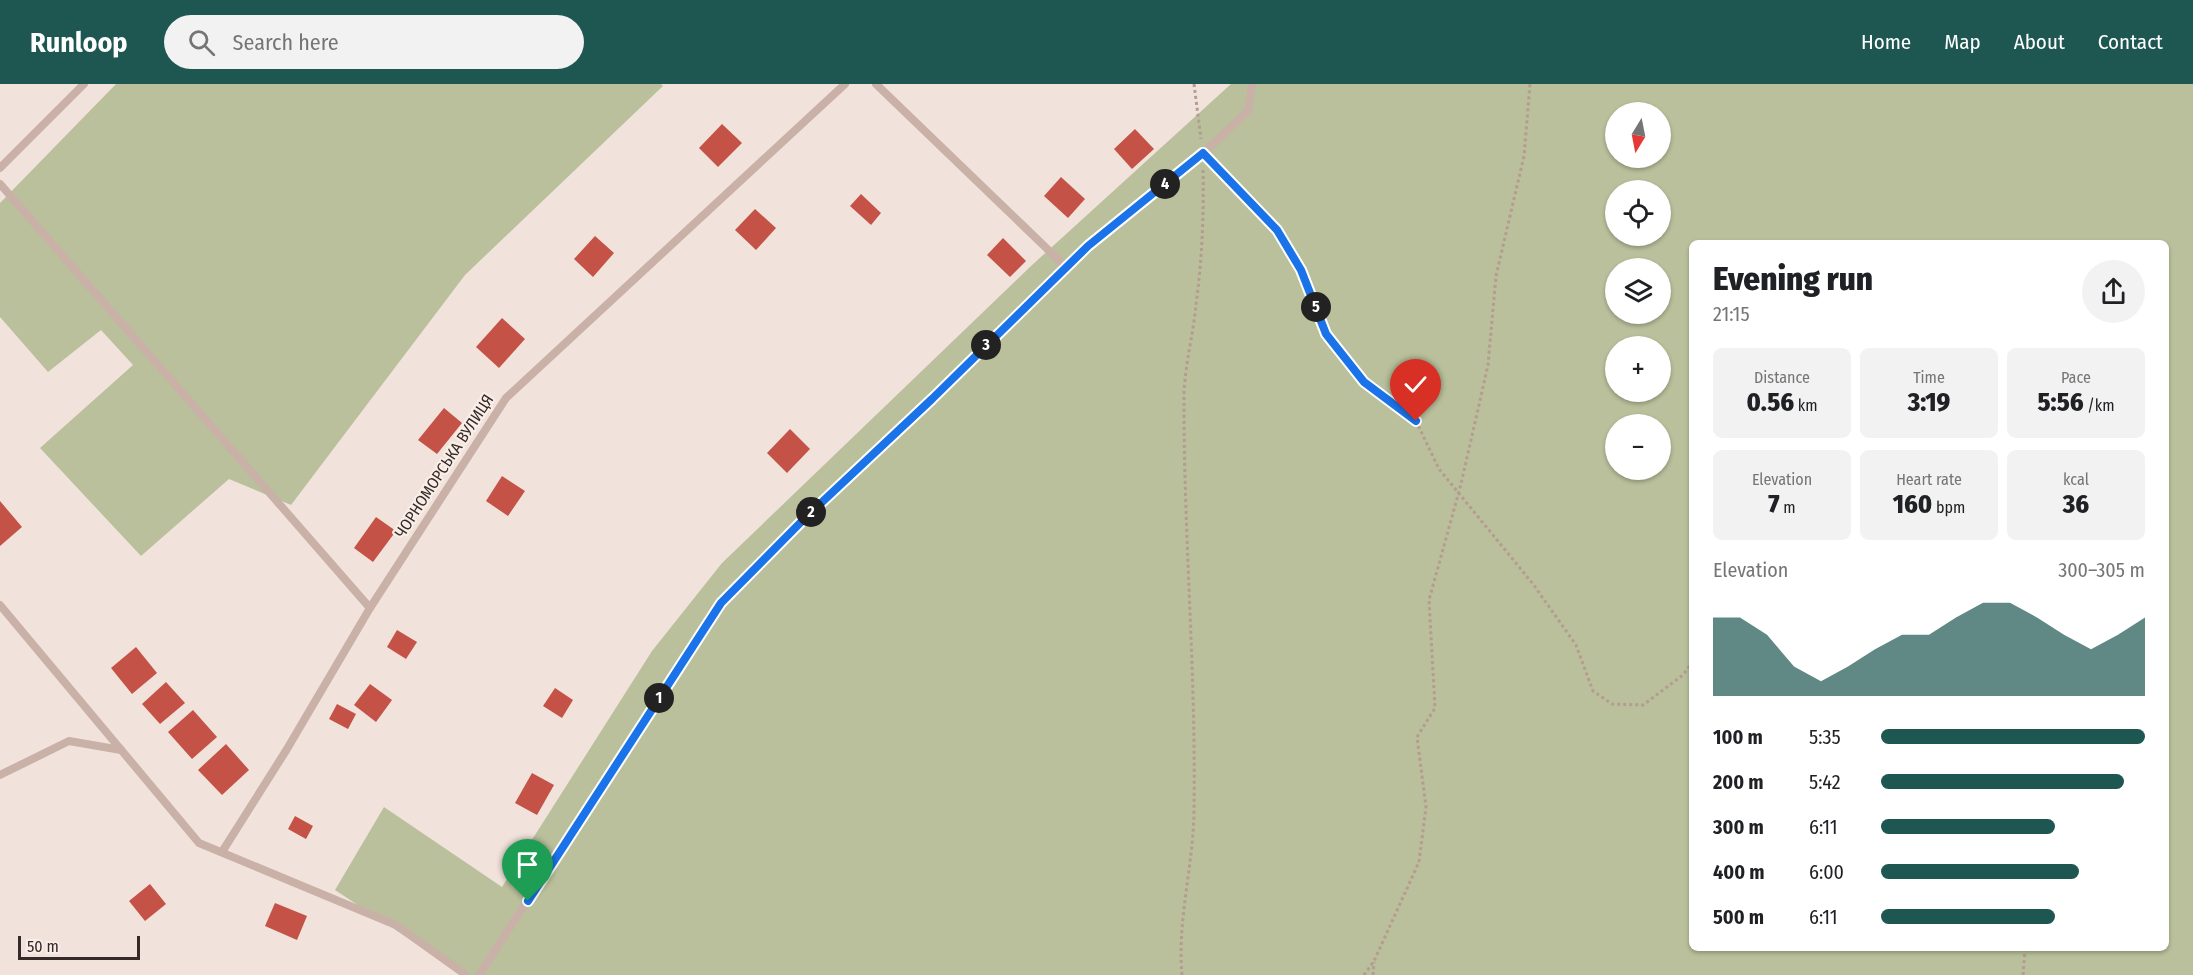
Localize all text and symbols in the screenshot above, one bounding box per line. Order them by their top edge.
search box [164,15,584,69]
text: Runloop [30,26,128,59]
icon: search [185,26,218,59]
text: Search here [233,29,339,56]
text: Home [1861,29,1911,55]
text: Map [1944,29,1981,55]
text: About [2014,29,2065,55]
text: Contact [2098,29,2163,55]
north arrow [1605,102,1671,168]
map controls [1605,102,1671,480]
pin: 4 [1150,169,1180,199]
text: 4 [1161,174,1169,193]
button: locate [1605,180,1671,246]
button: layers [1605,258,1671,324]
text: Evening run [1713,259,1873,299]
button: share [2082,260,2145,323]
pin: 5 [1301,292,1331,322]
text: 5 [1312,297,1320,316]
text: 21:15 [1713,302,1750,326]
pin: 3 [971,330,1001,360]
text: 3 [982,335,990,354]
button: + [1605,336,1671,402]
pin [1390,359,1441,421]
icon: check [1399,368,1432,401]
text: Distance [1754,368,1810,387]
text: Time [1913,368,1945,387]
text: Pace [2061,368,2091,387]
text: 0.56 [1746,387,1794,418]
text: 3:19 [1908,387,1950,418]
text: 5:56 [2037,387,2084,418]
street label: ЧОРНОМОРСЬКА ВУЛИЦЯ [391,391,497,541]
text: km [1794,396,1818,415]
text: /km [2084,396,2115,415]
button: − [1605,414,1671,480]
text: Elevation [1752,470,1812,489]
text: Heart rate [1896,470,1962,489]
text: kcal [2063,470,2089,489]
text: 7 [1768,489,1780,520]
text: 160 [1893,489,1932,520]
text: 36 [2063,489,2089,520]
pin: 2 [796,497,826,527]
text: m [1780,498,1796,517]
text: bpm [1932,498,1965,517]
text: 2 [807,502,815,521]
text: Elevation [1713,558,1788,582]
text: 300–305 m [2058,558,2145,582]
pin: 1 [644,683,674,713]
text: 1 [656,688,662,707]
text: 100 m [1713,725,1763,749]
text: 5:35 [1809,725,1841,749]
text: 200 m [1713,770,1764,794]
text: 5:42 [1809,770,1841,794]
text: 300 m [1713,815,1764,839]
text: 6:11 [1809,815,1838,839]
pin [502,839,553,901]
icon: arrive [511,848,544,881]
text: 400 m [1713,860,1765,884]
text: 6:00 [1809,860,1844,884]
text: 500 m [1713,905,1764,929]
text: 6:11 [1809,905,1838,929]
scale bar [18,933,140,960]
text: 50 m [27,937,59,956]

